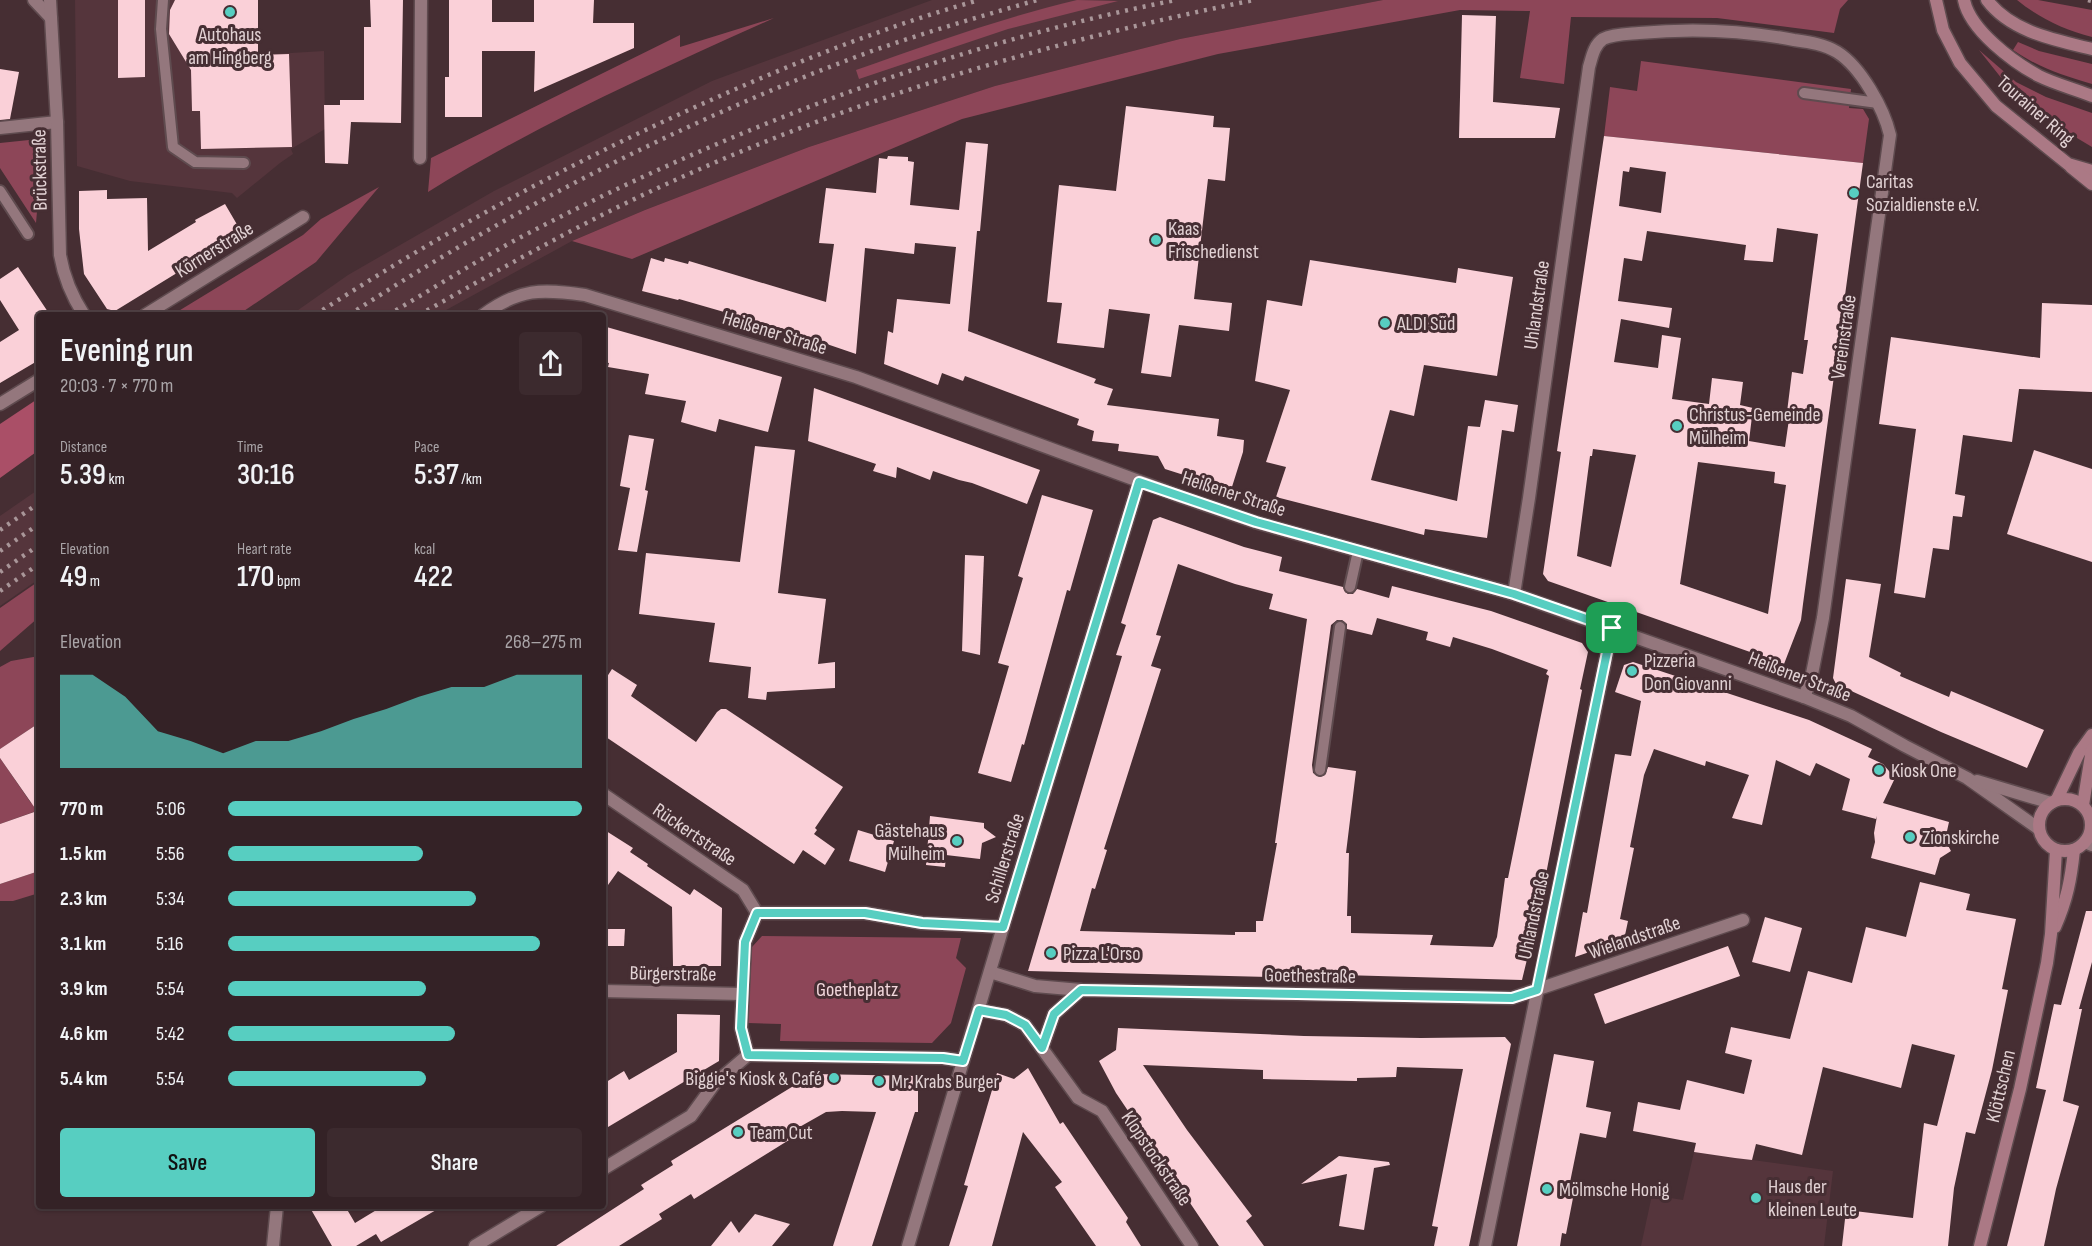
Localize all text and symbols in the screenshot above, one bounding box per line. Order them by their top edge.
marker: Autohaus am Hingberg [223,5,237,19]
place label: Autohaus am Hingberg [188,23,272,70]
street label: Tourainer Ring [1991,70,2079,151]
street label: Brückstraße [27,129,53,211]
place label: Caritas Sozialdienste e.V. [1866,170,1979,217]
marker: Caritas Sozialdienste e.V. [1847,186,1861,200]
street label: Körnerstraße [171,216,258,283]
place label: Kaas Frischedienst [1168,217,1259,264]
marker: Kaas Frischedienst [1149,233,1163,247]
street label: Uhlandstraße [1519,259,1555,351]
street label: Vereinstraße [1826,293,1862,381]
street label: Heißener Straße [720,306,830,360]
place label: ALDI Süd [1396,312,1455,336]
marker: ALDI Süd [1378,316,1392,330]
text: Evening run [60,331,194,371]
button: share [519,332,582,395]
text: 20:03 · 7 × 770 m [60,374,173,398]
place label: Christus-Gemeinde Mülheim [1689,403,1820,450]
marker: Christus-Gemeinde Mülheim [1670,419,1684,433]
text: Distance [60,438,107,457]
text: Time [237,438,263,457]
text: Pace [414,438,439,457]
text: 5.39 [60,457,106,493]
text: 30:16 [237,457,295,493]
text: 5:37 [414,457,459,493]
street label: Heißener Straße [1179,466,1289,522]
text: km [106,470,125,489]
text: /km [459,470,482,489]
text: Elevation [60,540,109,559]
text: Heart rate [237,540,292,559]
text: kcal [414,540,435,559]
text: 49 [60,559,87,595]
text: 170 [237,559,275,595]
text: 422 [414,559,453,595]
text: m [87,572,100,591]
text: bpm [275,572,301,591]
pin [1586,602,1637,653]
icon: arrive [1595,611,1628,644]
text: Elevation [60,630,122,654]
text: 268–275 m [505,630,582,654]
street label: Heißener Straße [1745,646,1854,708]
place label: Pizzeria Don Giovanni [1644,649,1732,696]
marker: Pizzeria Don Giovanni [1625,664,1639,678]
place label: Kiosk One [1891,759,1957,783]
marker: Kiosk One [1872,763,1886,777]
text: 770 m [60,797,103,821]
text: 5:06 [156,797,185,821]
street label: Rückertstraße [648,798,741,872]
street label: Schillerstraße [980,811,1030,906]
place label: Gästehaus Mülheim [874,819,945,866]
place label: Zionskirche [1922,826,1999,850]
marker: Zionskirche [1903,830,1917,844]
marker: Gästehaus Mülheim [950,834,964,848]
text: 1.5 km [60,842,106,866]
text: 5:56 [156,842,185,866]
street label: Uhlandstraße [1513,869,1555,962]
text: 2.3 km [60,887,107,911]
text: 5:34 [156,887,185,911]
street label: Wielandstraße [1585,911,1684,965]
text: 3.1 km [60,932,106,956]
text: 5:16 [156,932,184,956]
place label: Pizza L'Orso [1063,942,1141,966]
marker: Pizza L'Orso [1044,946,1058,960]
street label: Bürgerstraße [629,961,717,987]
street label: Goethestraße [1264,963,1356,989]
text: 3.9 km [60,977,108,1001]
text: 5:54 [156,977,184,1001]
park label: Goetheplatz [816,978,898,1002]
text: 4.6 km [60,1022,108,1046]
text: 5:42 [156,1022,185,1046]
street label: Klöttschen [1981,1048,2021,1125]
text: 5.4 km [60,1067,108,1091]
text: 5:54 [156,1067,184,1091]
place label: Biggie's Kiosk & Café [685,1067,822,1091]
place label: Mr. Krabs Burger [891,1070,1000,1094]
marker: Biggie's Kiosk & Café [827,1071,841,1085]
marker: Mr. Krabs Burger [872,1074,886,1088]
street label: Klopstockstraße [1116,1107,1197,1210]
place label: Team Cut [750,1121,813,1145]
marker: Team Cut [731,1125,745,1139]
button: Save [60,1128,315,1197]
button: Share [327,1128,582,1197]
place label: Haus der kleinen Leute [1768,1175,1857,1222]
place label: Mölmsche Honig [1559,1178,1669,1202]
marker: Mölmsche Honig [1540,1182,1554,1196]
marker: Haus der kleinen Leute [1749,1191,1763,1205]

